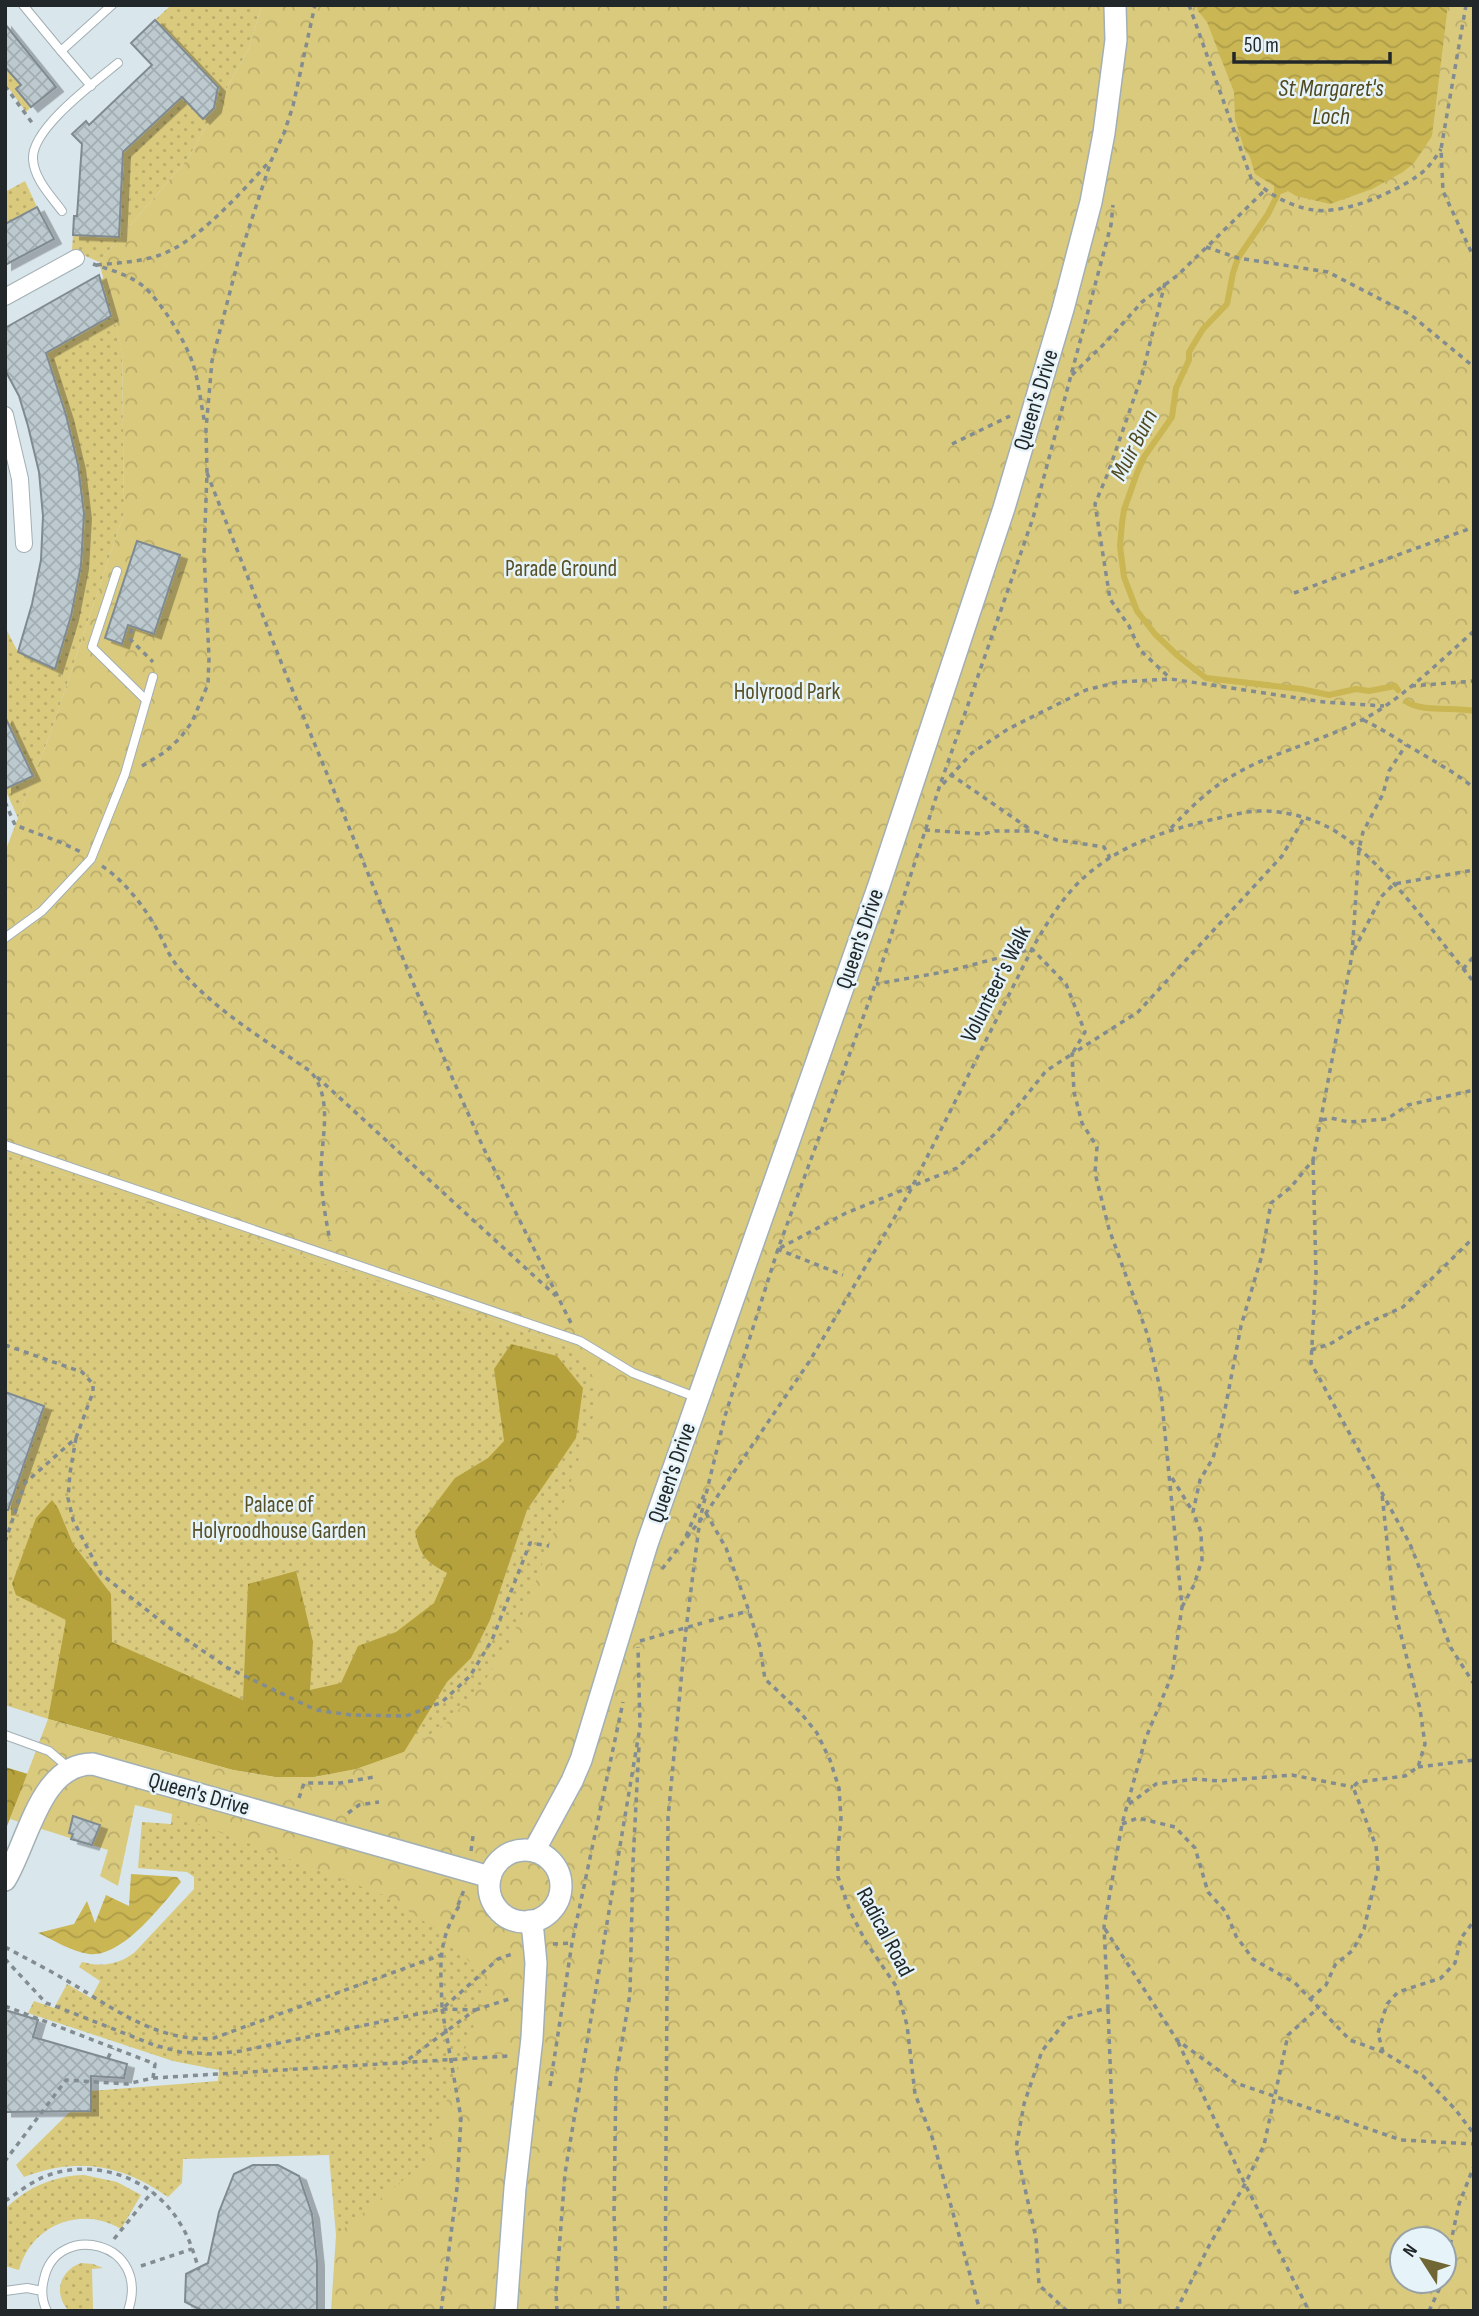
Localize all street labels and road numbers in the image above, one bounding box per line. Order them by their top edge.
street label: Queen's Drive [1007,346,1065,454]
street label: Queen's Drive [830,885,890,993]
street label: Volunteer's Walk [955,921,1037,1047]
street label: Queen's Drive [642,1419,702,1527]
street label: Queen's Drive [145,1766,253,1822]
street label: Radical Road [850,1883,920,1981]

